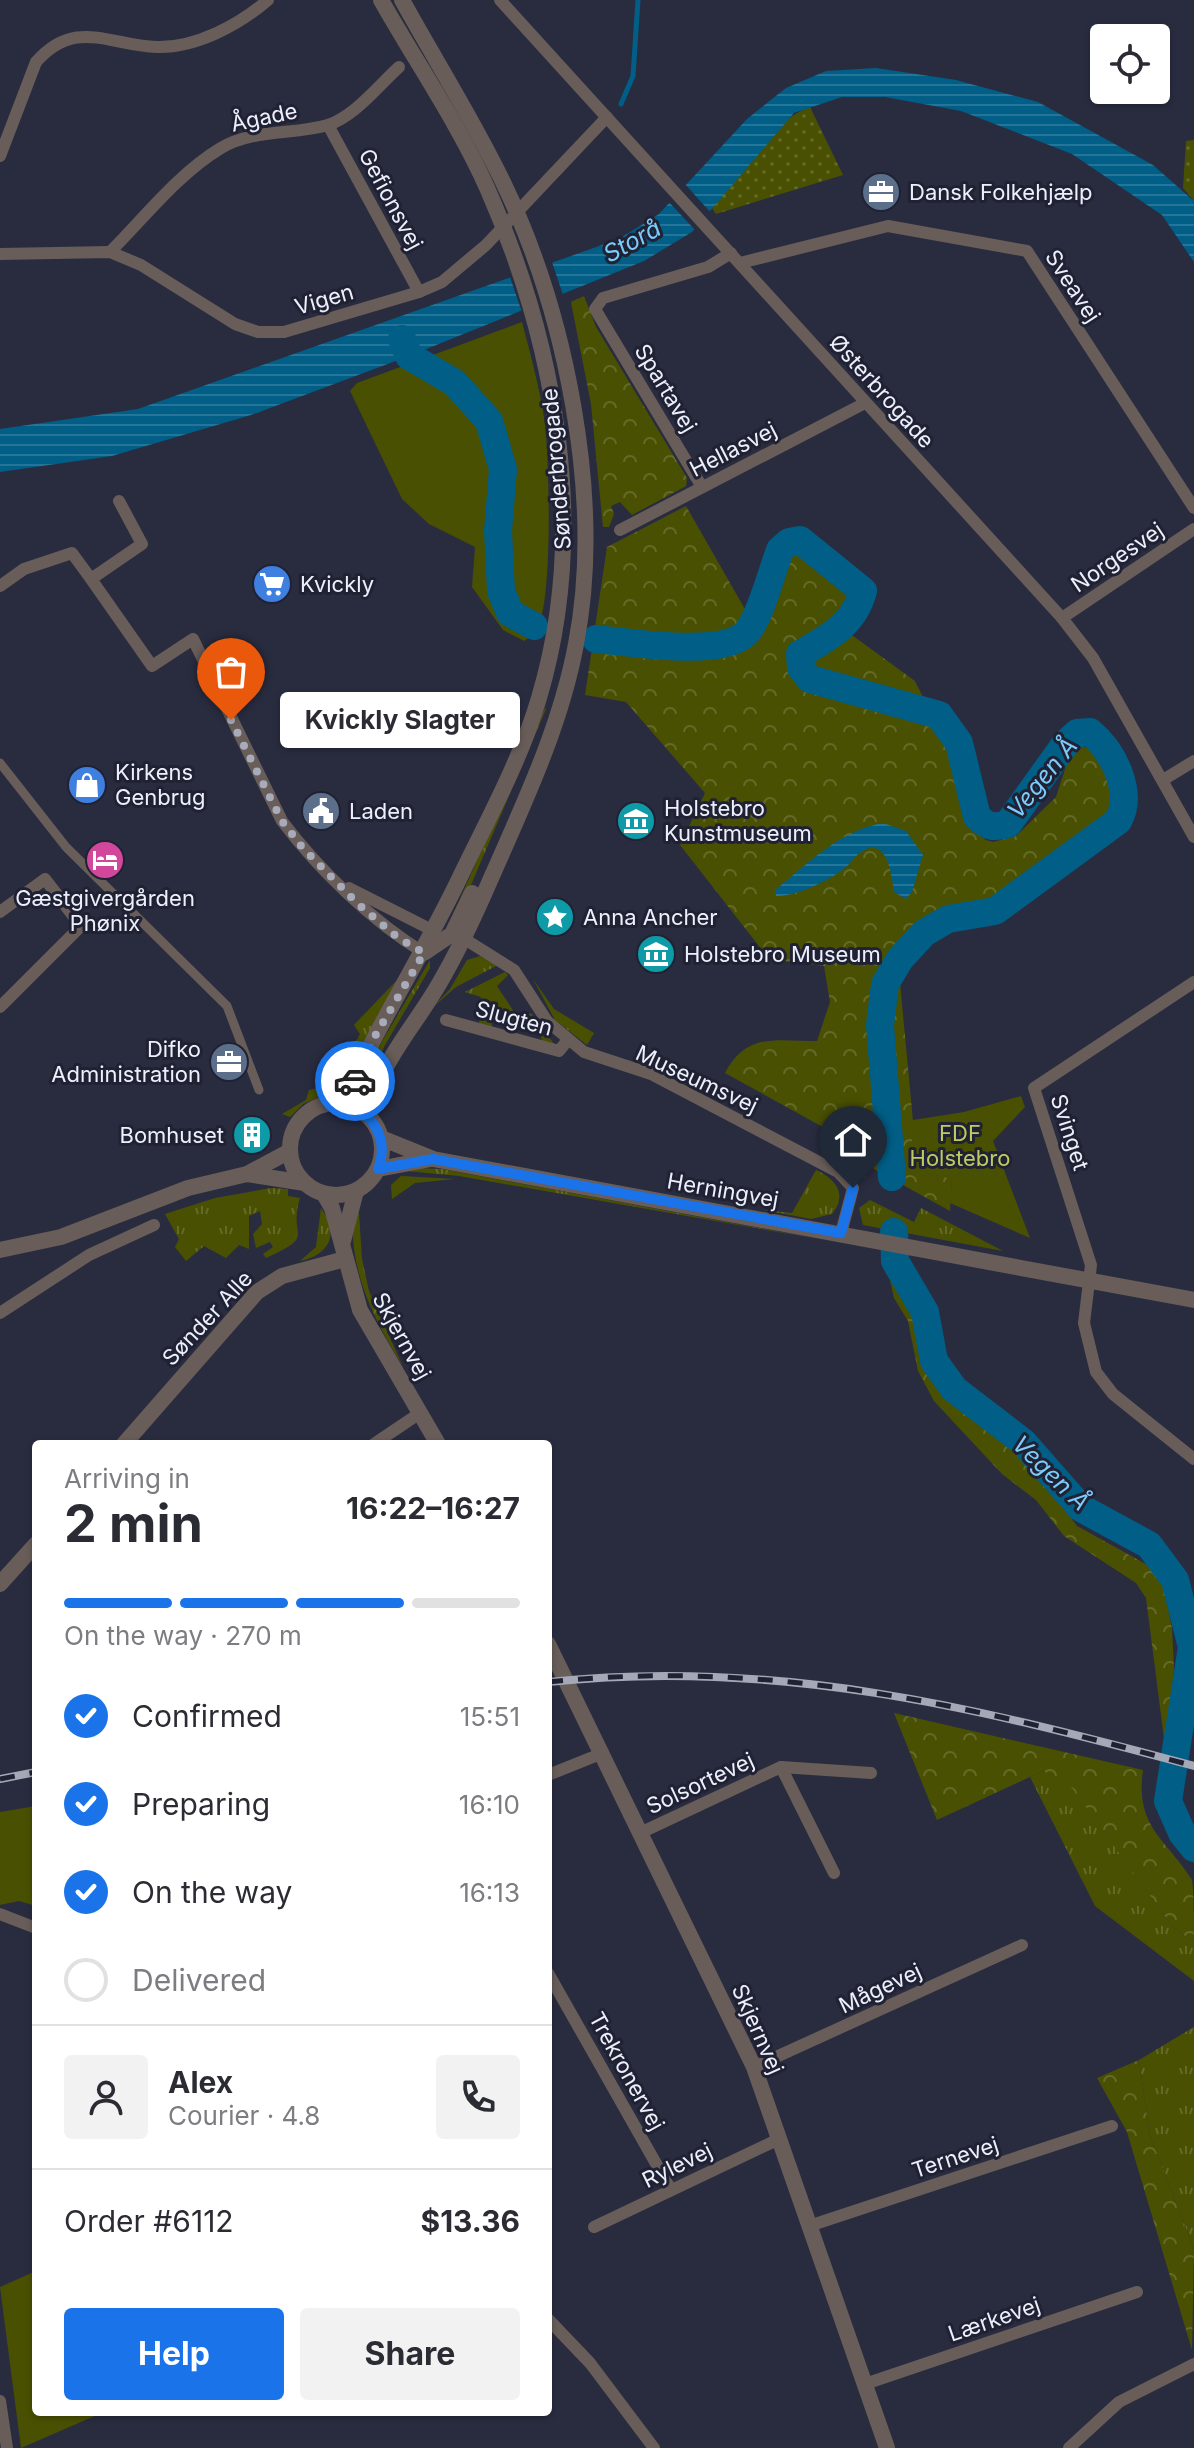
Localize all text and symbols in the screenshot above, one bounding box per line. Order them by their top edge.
map controls [1090,24,1170,104]
button: locate [1090,24,1170,104]
street label: Ågade [228,96,300,137]
street label: Gefionsvej [354,144,428,254]
office icon: Dansk Folkehjælp [860,171,902,213]
place label: Dansk Folkehjælp [909,179,1092,205]
water label: Storå [598,213,666,269]
street label: Sveavej [1040,245,1106,327]
street label: Vigen [292,278,356,320]
street label: Østerbrogade [824,329,940,453]
street label: Spartavej [630,339,702,437]
street label: Sønderbrogade [536,387,576,551]
street label: Hellasvej [685,416,781,482]
street label: Norgesvej [1066,517,1168,597]
supermarket icon: Kvickly [251,563,293,605]
place label: Kvickly [300,571,374,597]
pin [197,638,265,720]
icon: bag [209,650,253,694]
callout: Kvickly Slagter [279,692,519,748]
text: Kvickly Slagter [305,704,495,735]
water label: Vegen Å [999,731,1083,824]
place label: Kirkens Genbrug [115,759,206,810]
shop icon: Kirkens Genbrug [66,764,108,806]
public building icon: Laden [300,790,342,832]
place label: Holstebro Kunstmuseum [664,795,812,846]
place label: Laden [349,798,413,824]
museum icon: Holstebro Kunstmuseum [615,800,657,842]
hotel icon: Gæstgivergården Phønix [84,839,126,881]
place label: Gæstgivergården Phønix [15,885,195,936]
place icon: Anna Ancher [534,896,576,938]
place label: Anna Ancher [583,904,718,930]
museum icon: Holstebro Museum [635,933,677,975]
place label: Holstebro Museum [684,941,881,967]
street label: Slugten [473,995,555,1041]
place label: Difko Administration [51,1036,201,1087]
street label: Museumsvej [632,1039,762,1119]
office icon: Difko Administration [208,1041,250,1083]
courier [315,1041,395,1121]
icon: car [333,1059,377,1103]
street label: Svinget [1046,1091,1094,1173]
pin [819,1106,887,1188]
building icon: Bomhuset [231,1114,273,1156]
icon: home [831,1118,875,1162]
park label: FDF Holstebro [910,1120,1010,1171]
place label: Bomhuset [119,1122,224,1148]
street label: Herningvej [665,1167,781,1213]
street label: Sønder Alle [157,1265,257,1371]
street label: Skjernvej [367,1288,437,1384]
water label: Vegen Å [1007,1428,1097,1516]
text: Arriving in [64,1463,190,1494]
text: 16:22–16:27 [346,1490,520,1526]
text: 2 min [64,1492,203,1555]
text: On the way · 270 m [64,1620,302,1651]
icon: check [64,1694,108,1738]
text: Confirmed [132,1698,282,1734]
text: 15:51 [460,1701,520,1732]
street label: Solsortevej [642,1747,758,1819]
icon: check [64,1782,108,1826]
text: Preparing [132,1786,270,1822]
text: 16:10 [459,1789,520,1820]
icon: check [64,1870,108,1914]
text: On the way [132,1874,292,1910]
text: 16:13 [459,1877,520,1908]
street label: Mågevej [835,1958,925,2018]
text: Delivered [132,1962,266,1998]
street label: Skjernvej [727,1980,789,2078]
street label: Trekronervej [584,2007,670,2135]
button: person [64,2055,148,2139]
button: phone [436,2055,520,2139]
text: Alex [168,2064,233,2100]
text: Courier · 4.8 [168,2100,320,2131]
street label: Ternevej [908,2131,1002,2183]
street label: Rylevej [638,2137,716,2193]
text: Order #6112 [64,2203,234,2239]
text: $13.36 [421,2203,520,2239]
street label: Lærkevej [945,2291,1043,2347]
button: Help [64,2308,284,2400]
button: Share [300,2308,520,2400]

